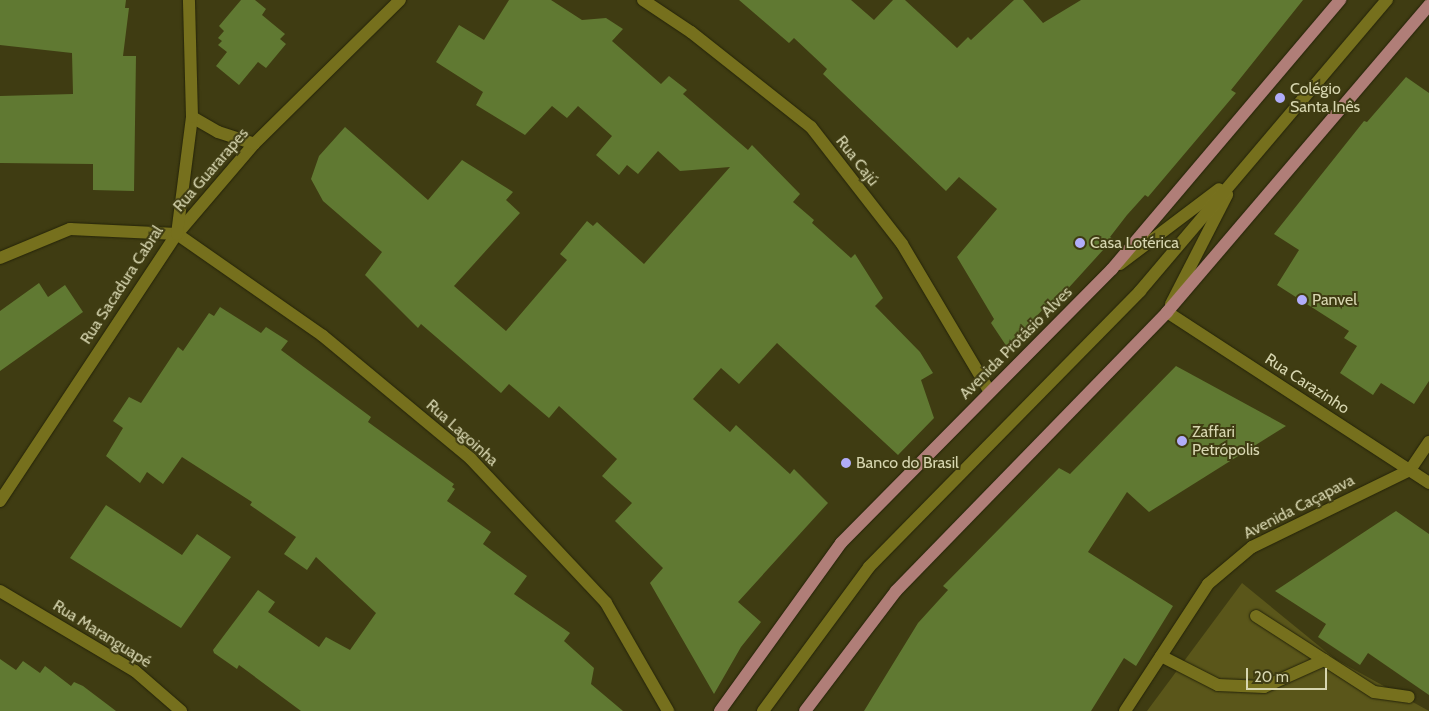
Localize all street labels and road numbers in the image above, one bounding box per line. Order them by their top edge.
street label: Rua Guararapes [169,124,253,216]
street label: Rua Cajú [831,132,883,190]
street label: Rua Sacadura Cabral [77,222,167,348]
street label: Avenida Protásio Alves [956,283,1076,403]
street label: Rua Carazinho [1261,350,1353,418]
street label: Rua Lagoinha [422,396,502,470]
street label: Avenida Caçapava [1240,471,1358,543]
street label: Rua Maranguapé [49,596,155,672]

